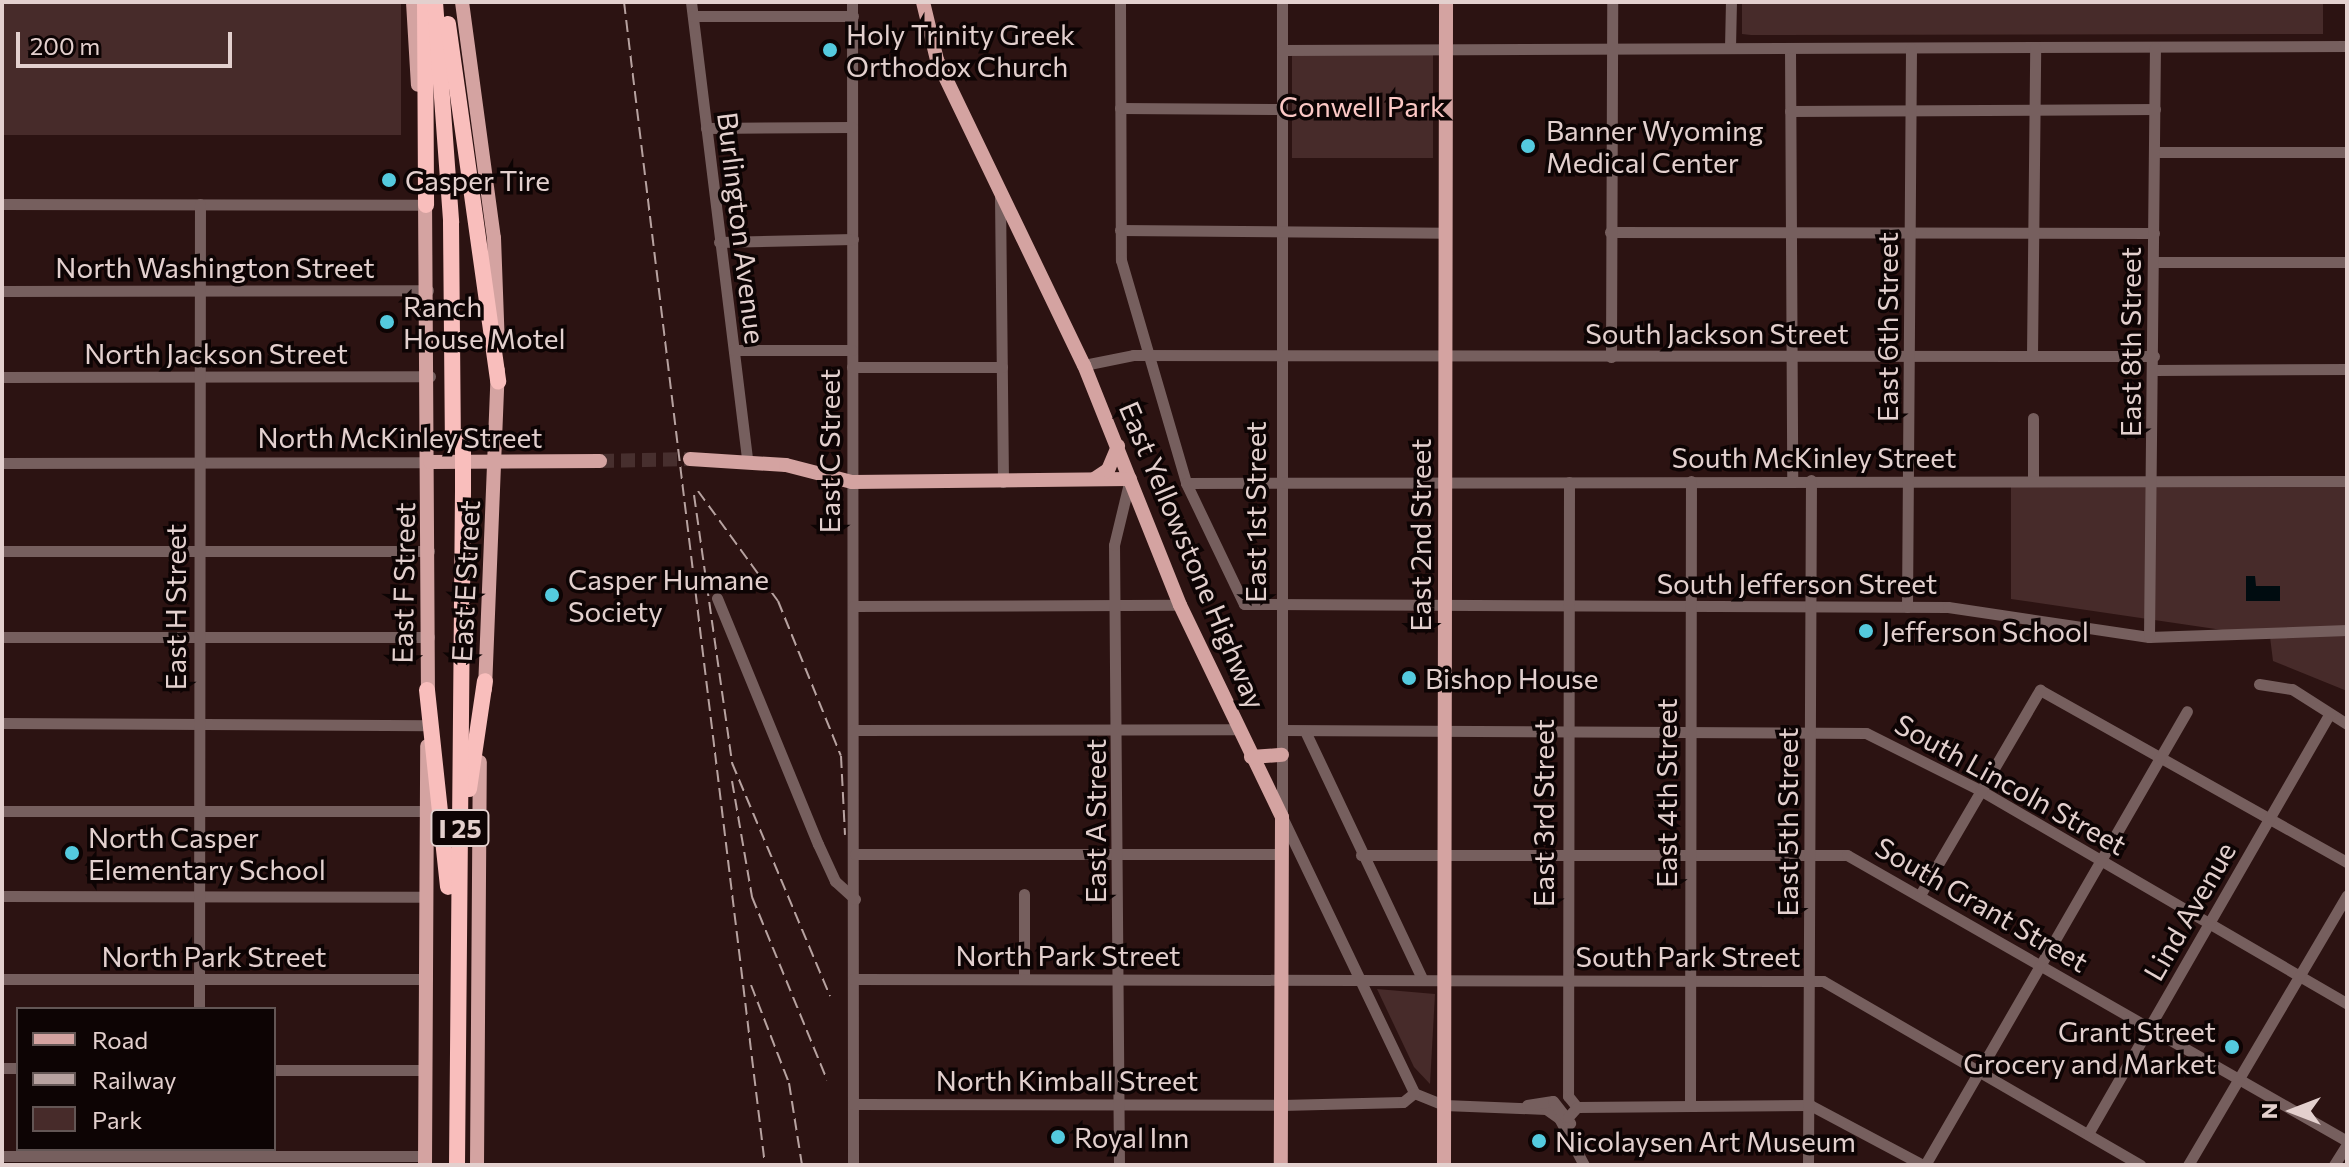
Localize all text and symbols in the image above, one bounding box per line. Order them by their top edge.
scale bar [20,16,236,66]
place label: Holy Trinity Greek Orthodox Church [846,17,1075,83]
text: 200 m [30,31,100,60]
marker: Holy Trinity Greek Orthodox Church [821,41,839,59]
park label: Conwell Park [1279,89,1445,123]
street label: Burlington Avenue [711,110,773,346]
place label: Banner Wyoming Medical Center [1546,113,1763,179]
marker: Banner Wyoming Medical Center [1517,135,1539,157]
place label: Casper Tire [405,163,550,197]
marker: Casper Tire [380,171,398,189]
street label: East 6th Street [1870,232,1904,422]
street label: East 8th Street [2113,247,2147,437]
street label: North Washington Street [55,250,375,284]
place label: Ranch House Motel [403,289,566,355]
marker: Ranch House Motel [378,313,396,331]
street label: South Jackson Street [1585,316,1849,350]
street label: North Jackson Street [84,336,348,370]
street label: East C Street [812,369,846,533]
street label: East Yellowstone Highway [1113,396,1273,714]
street label: North McKinley Street [257,420,543,454]
street label: East 1st Street [1238,421,1272,603]
street label: East 2nd Street [1403,438,1437,632]
street label: South McKinley Street [1672,440,1956,474]
street label: East E Street [444,499,486,663]
street label: East F Street [385,502,421,664]
street label: East H Street [158,524,192,690]
place label: Casper Humane Society [568,562,769,628]
street label: South Jefferson Street [1657,566,1937,600]
marker: Casper Humane Society [543,586,561,604]
place label: Jefferson School [1882,614,2089,648]
marker: Jefferson School [1857,622,1875,640]
place label: Bishop House [1425,661,1599,695]
marker: Bishop House [1400,669,1418,687]
street label: East 4th Street [1649,698,1683,888]
street label: South Lincoln Street [1890,706,2132,862]
street label: East 3rd Street [1526,719,1560,907]
street label: East 5th Street [1770,728,1804,916]
street label: East A Street [1078,739,1112,903]
road number: I 25 [430,806,490,850]
place label: North Casper Elementary School [88,820,326,886]
street label: South Grant Street [1870,830,2094,978]
street label: Lind Avenue [2136,836,2242,986]
marker: North Casper Elementary School [63,844,81,862]
street label: North Park Street [956,938,1180,972]
street label: North Park Street [102,939,326,973]
street label: South Park Street [1576,939,1800,973]
legend [16,1007,276,1151]
place label: Grant Street Grocery and Market [1963,1014,2216,1080]
text: Road [92,1025,148,1054]
marker: Grant Street Grocery and Market [2223,1038,2241,1056]
street label: North Kimball Street [936,1063,1198,1097]
text: Railway [92,1065,177,1094]
north arrow [2253,1071,2333,1151]
text: N [2255,1103,2282,1119]
text: Park [92,1105,142,1134]
place label: Royal Inn [1074,1120,1189,1154]
place label: Nicolaysen Art Museum [1555,1124,1856,1158]
marker: Royal Inn [1049,1128,1067,1146]
marker: Nicolaysen Art Museum [1530,1132,1548,1150]

